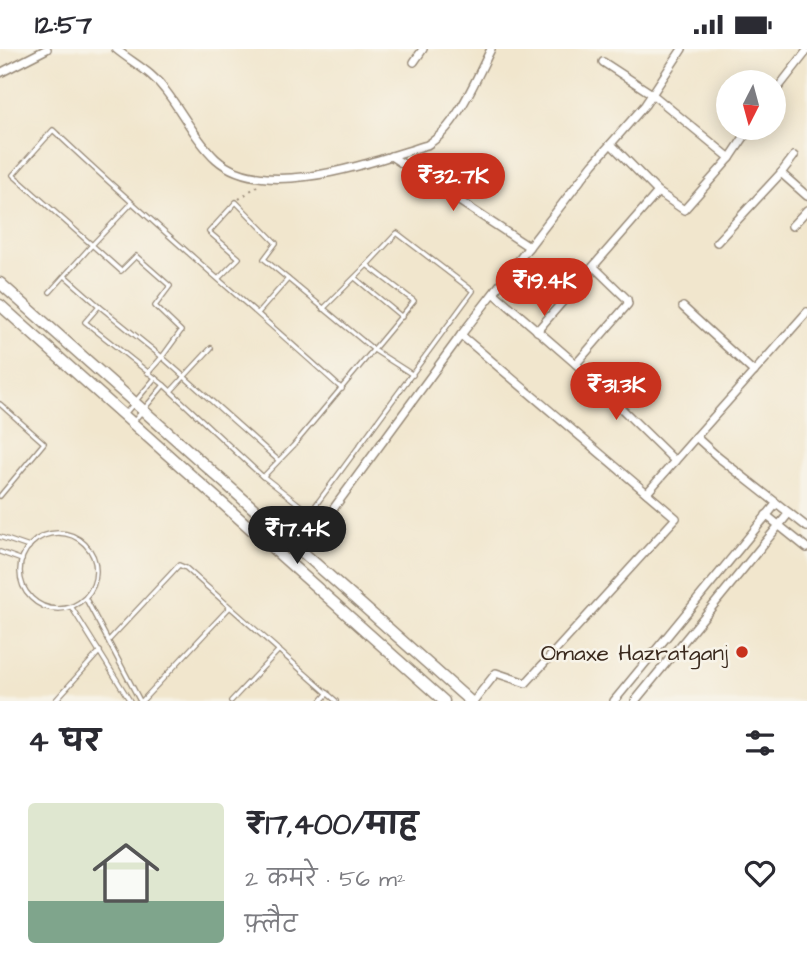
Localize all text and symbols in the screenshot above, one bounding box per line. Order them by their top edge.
text: 12:57 [35,7,92,43]
north arrow [716,70,786,140]
map controls [716,70,786,140]
pin: ₹32.7K [396,153,510,213]
text: ₹32.7K [417,160,489,192]
pin: ₹19.4K [487,259,601,318]
text: ₹19.4K [512,265,576,297]
pin: ₹31.3K [559,363,673,422]
text: ₹31.3K [586,369,646,401]
pin: ₹17.4K [240,507,354,566]
text: ₹17.4K [264,513,330,545]
place label: Omaxe Hazratganj [541,637,728,670]
marker: Omaxe Hazratganj [734,644,750,660]
text: 4 घर [28,721,100,763]
icon: filters [741,724,779,762]
text: ₹17,400/माह [245,804,418,846]
icon: home [84,831,168,915]
icon: heart [741,854,779,892]
text: 2 कमरे · 56 m² [245,863,406,895]
text: फ़्लैट [245,909,297,941]

